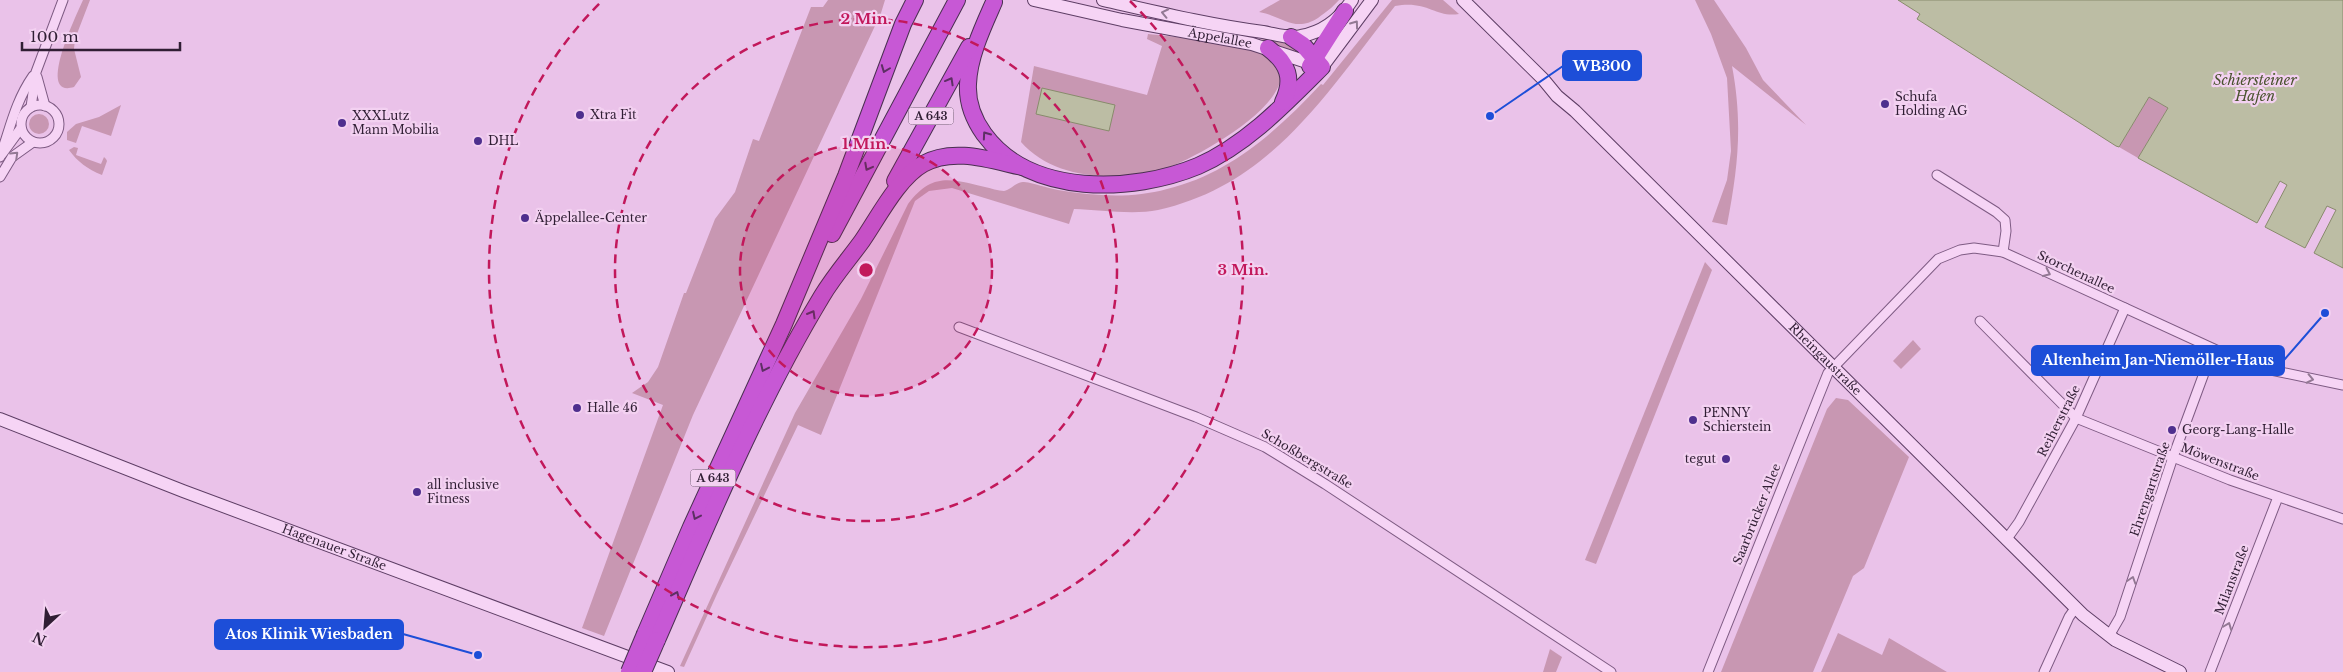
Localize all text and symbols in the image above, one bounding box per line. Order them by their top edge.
one-way arrow [1160,8,1169,19]
text: 2 Min. [840,9,892,28]
scale bar [22,20,180,52]
one-way arrow [1349,20,1358,30]
street label: Äppelallee [1186,23,1253,51]
text: 100 m [30,27,79,46]
callout: WB300 [1563,51,1641,80]
text: WB300 [1572,57,1631,75]
one-way arrow [881,64,891,73]
water label: Schiersteiner Hafen [2213,71,2297,105]
one-way arrow [944,77,954,86]
place label: Schufa Holding AG [1895,89,1968,118]
marker: Schufa Holding AG [1879,98,1891,110]
place label: Xtra Fit [590,107,637,122]
place label: XXXLutz Mann Mobilia [352,108,439,137]
road number: A 643 [908,108,954,124]
marker: Xtra Fit [574,109,586,121]
marker: XXXLutz Mann Mobilia [336,117,348,129]
one-way arrow [983,132,992,141]
place label: DHL [488,133,519,148]
text: 1 Min. [842,134,890,153]
marker: DHL [472,135,484,147]
one-way arrow [9,151,18,160]
one-way arrow [864,161,874,170]
place label: Äppelallee-Center [534,209,647,225]
marker: Äppelallee-Center [519,212,531,224]
street label: Storchenallee [2035,247,2117,296]
text: 3 Min. [1218,260,1269,279]
centre of rings [857,261,875,279]
one-way arrow [2042,266,2051,277]
one-way arrow [805,311,815,320]
street label: Rheingaustraße [1786,319,1865,398]
callout: Altenheim Jan-Niemöller-Haus [2032,346,2284,375]
text: Altenheim Jan-Niemöller-Haus [2041,351,2275,369]
one-way arrow [759,363,770,372]
one-way arrow [2305,373,2314,383]
street label: Reiherstraße [2034,382,2083,459]
place label: Halle 46 [587,400,638,415]
marker: Halle 46 [571,402,583,414]
place label: PENNY Schierstein [1703,405,1771,434]
marker: PENNY Schierstein [1687,414,1699,426]
place label: Georg-Lang-Halle [2182,422,2294,437]
marker: Georg-Lang-Halle [2166,424,2178,436]
street label: Schoßbergstraße [1259,425,1356,492]
street label: Ehrengartstraße [2126,439,2173,538]
street label: Möwenstraße [2179,440,2262,483]
place label: tegut [1685,451,1716,466]
marker: tegut [1720,453,1732,465]
street label: Saarbrücker Allee [1729,461,1784,567]
road number: A 643 [690,469,736,486]
place label: all inclusive Fitness [427,477,499,506]
marker: all inclusive Fitness [411,486,423,498]
one-way arrow [691,511,702,520]
street label: Hagenauer Straße [280,521,389,573]
street label: Milanstraße [2211,543,2252,617]
one-way arrow [2127,577,2137,585]
one-way arrow [670,591,681,600]
north arrow [20,602,70,652]
callout: Atos Klinik Wiesbaden [215,620,403,649]
one-way arrow [2222,623,2232,631]
text: Atos Klinik Wiesbaden [224,625,393,643]
text: N [29,628,49,650]

